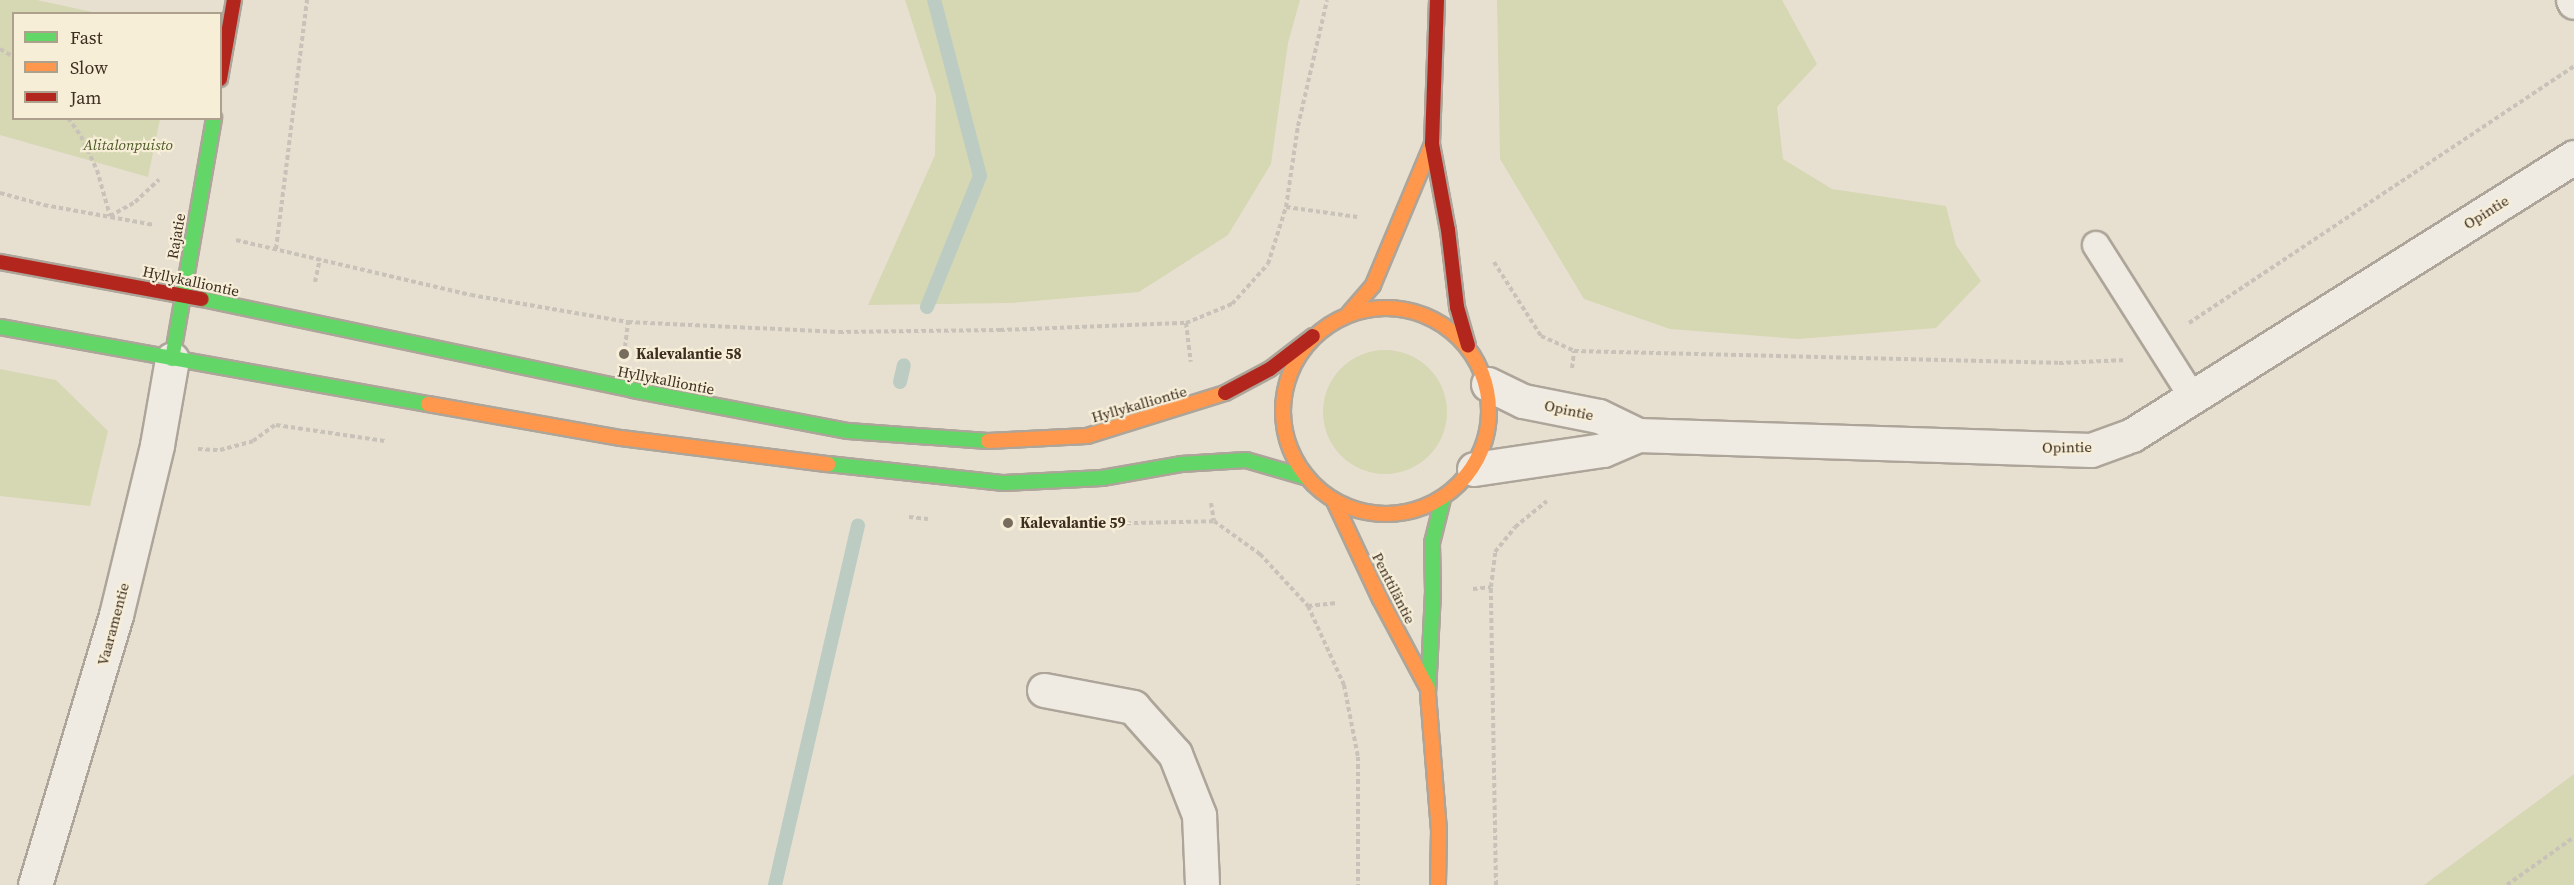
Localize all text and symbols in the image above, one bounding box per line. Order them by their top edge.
legend [12,12,222,120]
text: Fast [70,25,103,50]
text: Slow [70,55,108,80]
text: Jam [70,85,102,110]
park label: Alitalonpuisto [83,136,173,154]
street label: Opintie [2460,191,2512,233]
street label: Rajatie [163,212,189,260]
street label: Hyllykalliontie [141,262,241,300]
place label: Kalevalantie 58 [636,345,742,363]
marker: Kalevalantie 58 [617,347,631,361]
street label: Hyllykalliontie [616,362,716,398]
street label: Hyllykalliontie [1089,382,1189,426]
street label: Opintie [1543,396,1595,424]
street label: Opintie [2042,438,2092,456]
place label: Kalevalantie 59 [1020,514,1126,532]
marker: Kalevalantie 59 [1001,516,1015,530]
street label: Penttiläntie [1368,549,1420,627]
street label: Vaaramentie [93,581,133,667]

